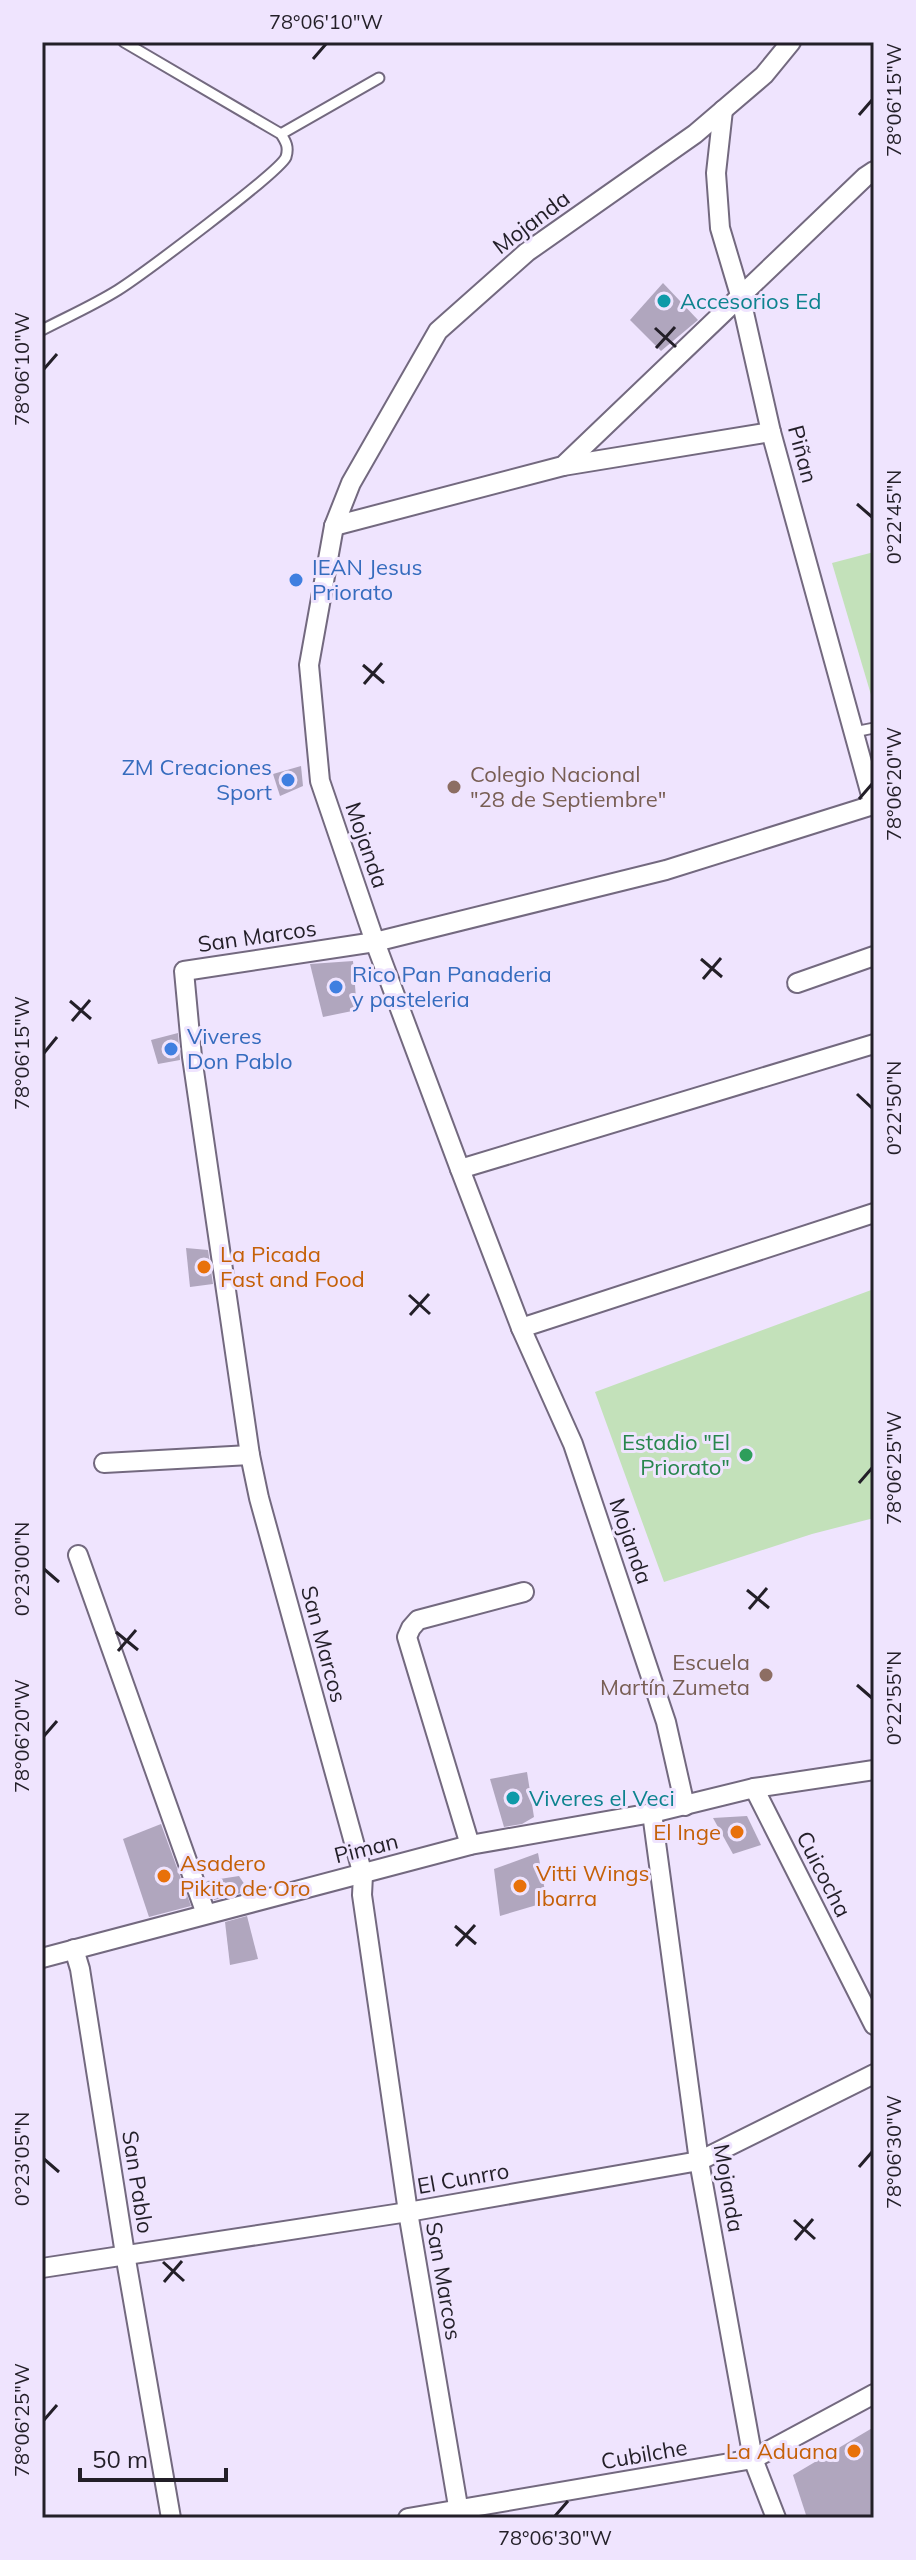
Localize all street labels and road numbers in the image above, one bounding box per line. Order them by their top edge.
street label: Mojanda [487,184,575,260]
street label: Piñan [782,422,824,486]
street label: Mojanda [339,798,395,892]
street label: San Marcos [196,914,318,958]
street label: Mojanda [603,1494,659,1588]
street label: San Marcos [295,1583,353,1705]
street label: Cuicocha [790,1826,858,1922]
street label: Piman [331,1827,401,1869]
street label: San Pablo [116,2129,160,2235]
street label: Mojanda [707,2142,751,2234]
street label: El Cunrro [415,2156,511,2200]
street label: San Marcos [420,2220,468,2342]
street label: Cubilche [599,2433,689,2475]

